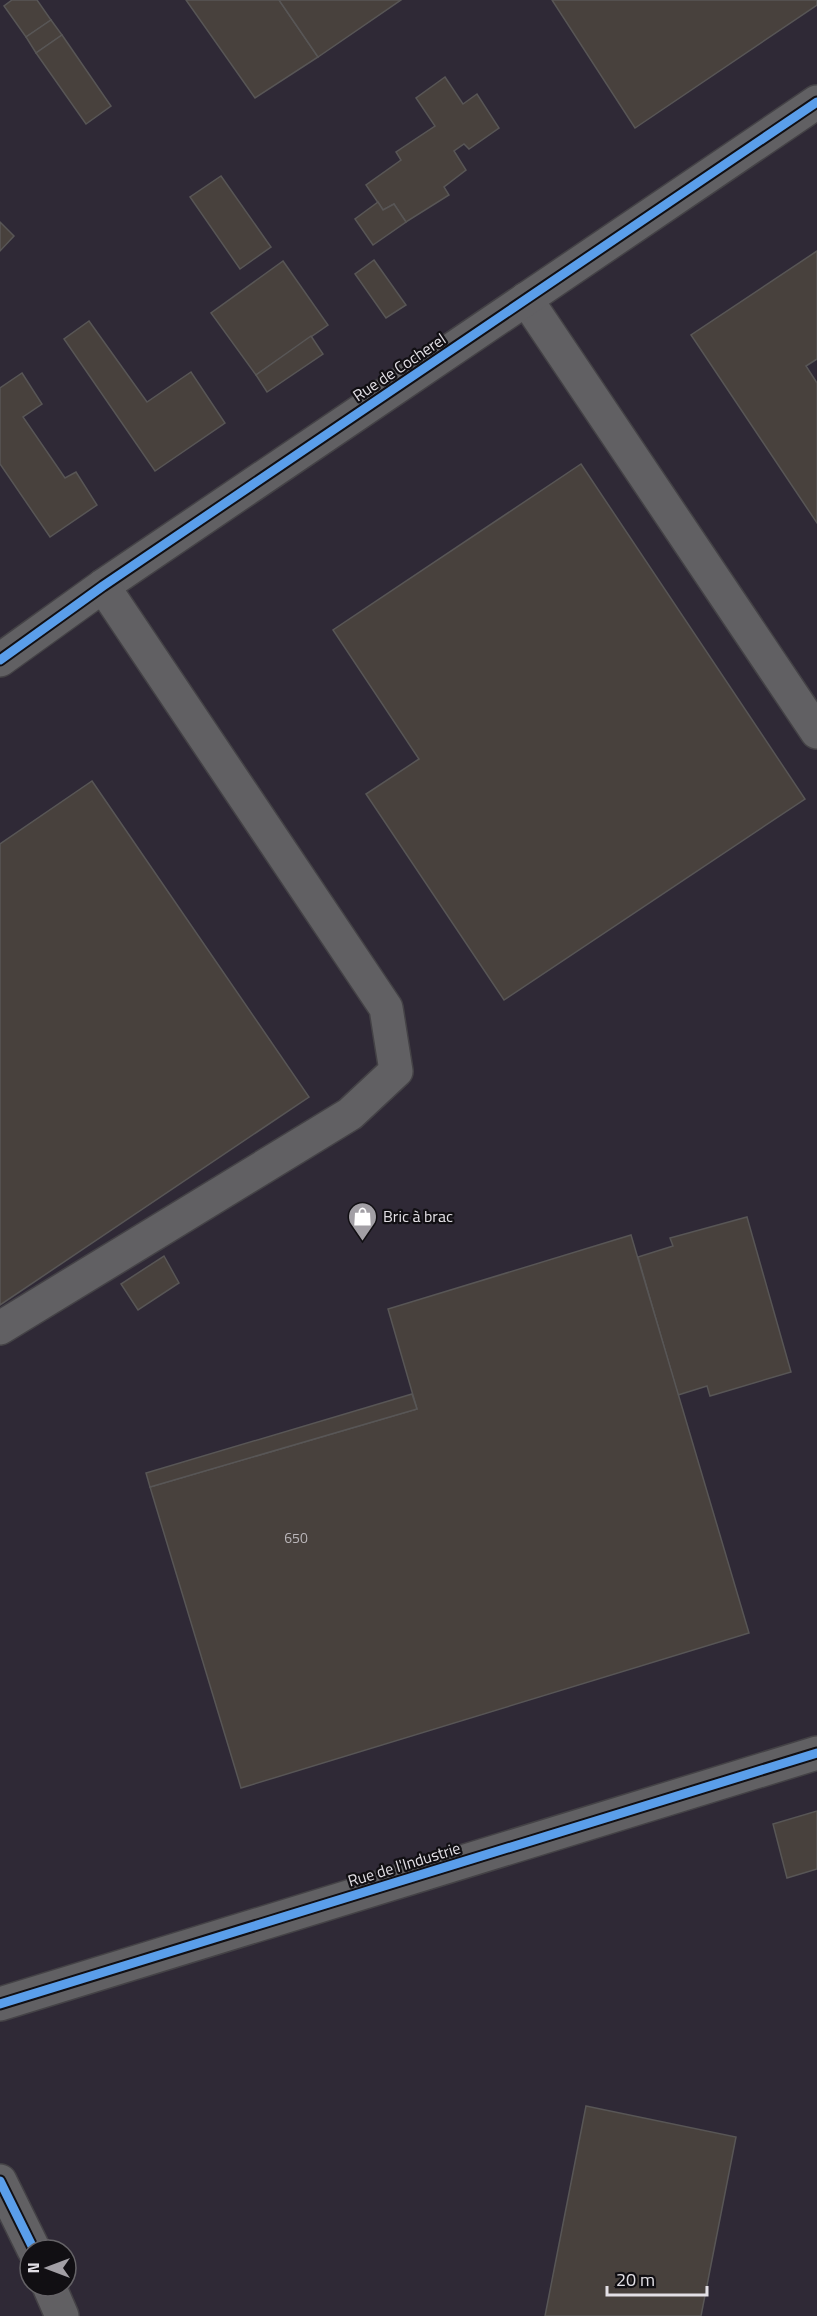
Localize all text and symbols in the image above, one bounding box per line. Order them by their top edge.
street label: Rue de Cocherel [348,327,450,407]
shop icon: Bric à brac [346,1200,378,1242]
place label: Bric à brac [383,1204,453,1228]
house number: 650 [284,1527,308,1548]
street label: Rue de l'Industrie [345,1835,463,1893]
north arrow [18,2238,78,2298]
scale bar [607,2259,708,2297]
text: N [21,2262,45,2274]
text: 20 m [616,2266,655,2293]

